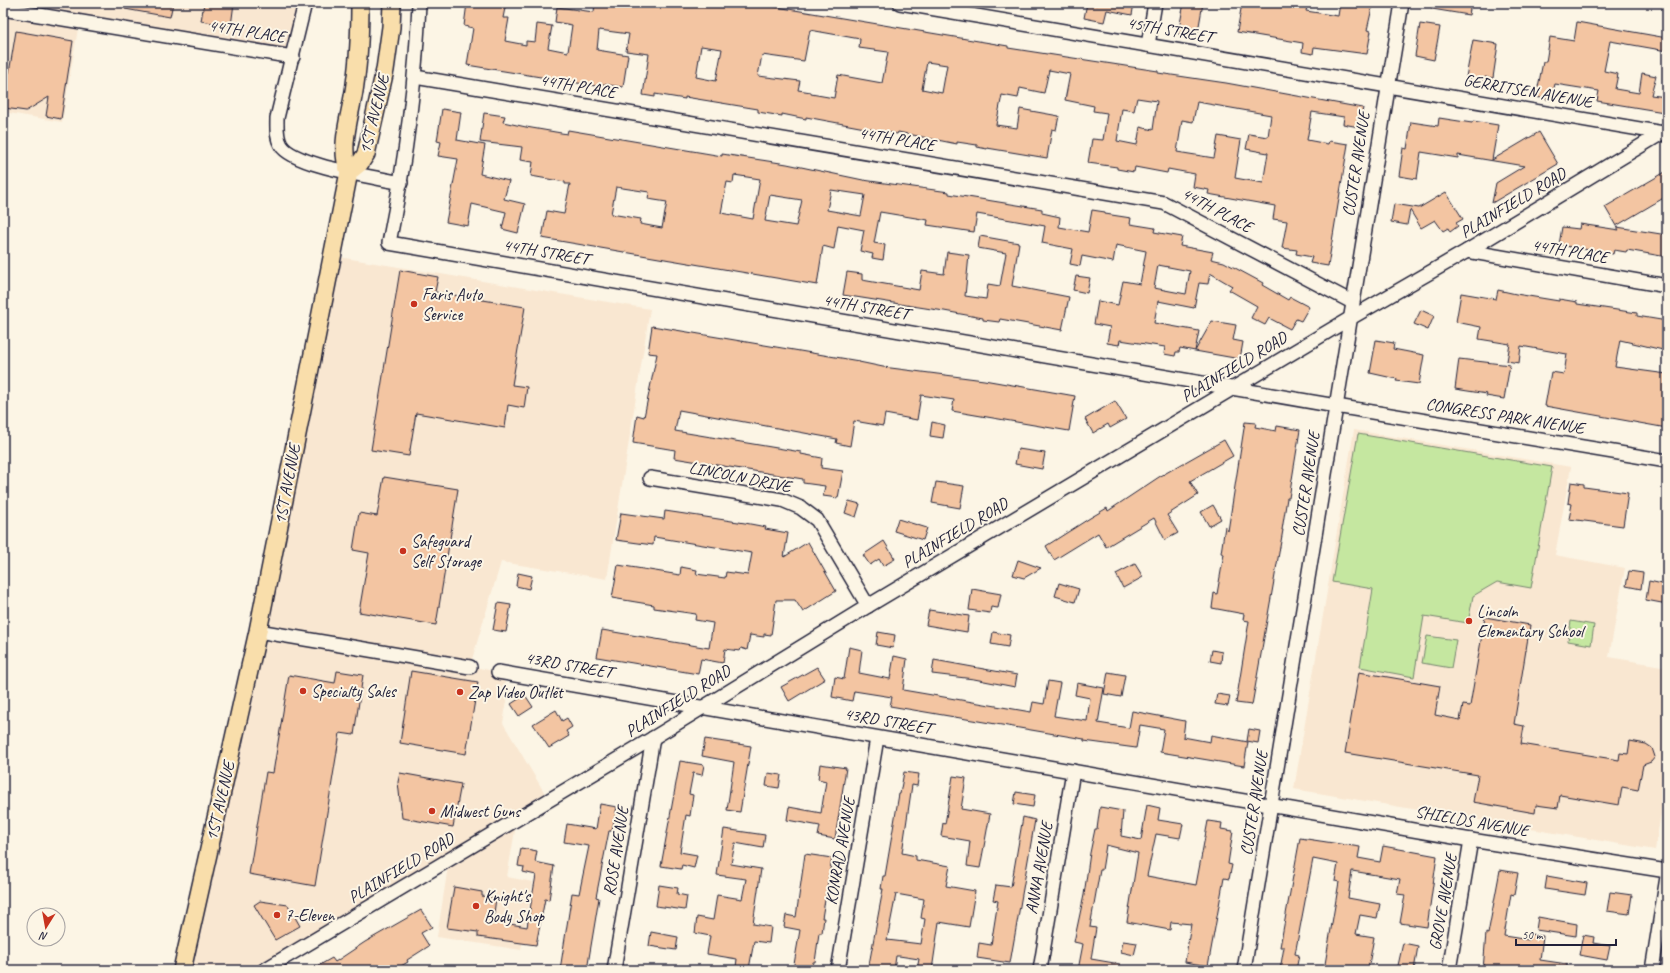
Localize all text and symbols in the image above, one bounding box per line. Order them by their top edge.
street label: 45TH STREET [1125,12,1219,49]
street label: 44TH PLACE [207,15,289,48]
street label: 44TH PLACE [538,69,620,103]
street label: GERRITSEN AVENUE [1462,69,1596,113]
street label: 1ST AVENUE [354,70,394,156]
street label: CUSTER AVENUE [1337,107,1375,218]
street label: 44TH PLACE [857,122,939,156]
street label: PLAINFIELD ROAD [1456,162,1571,243]
street label: 44TH PLACE [1178,183,1258,239]
street label: 44TH STREET [501,234,595,271]
street label: 44TH PLACE [1530,234,1612,268]
place label: Faris Auto Service [422,284,483,325]
street label: 44TH STREET [821,289,915,326]
marker: Faris Auto Service [409,299,419,309]
street label: PLAINFIELD ROAD [1177,326,1292,407]
street label: CONGRESS PARK AVENUE [1424,393,1588,439]
street label: CUSTER AVENUE [1287,427,1325,538]
street label: 1ST AVENUE [269,440,305,526]
street label: LINCOLN DRIVE [687,457,795,498]
street label: PLAINFIELD ROAD [898,492,1013,573]
place label: Safeguard Self Storage [411,531,483,572]
marker: Safeguard Self Storage [398,546,408,556]
place label: Lincoln Elementary School [1477,601,1586,642]
marker: Lincoln Elementary School [1464,616,1474,626]
street label: 43RD STREET [524,647,619,684]
street label: PLAINFIELD ROAD [622,660,735,742]
place label: Specialty Sales [311,681,398,702]
place label: Zap Video Outlet [468,682,565,703]
marker: Specialty Sales [298,686,308,696]
marker: Zap Video Outlet [455,687,465,697]
street label: 43RD STREET [843,703,938,740]
street label: CUSTER AVENUE [1235,746,1273,857]
street label: 1ST AVENUE [201,757,240,843]
street label: KONRAD AVENUE [820,793,860,906]
place label: Midwest Guns [440,801,522,822]
street label: SHIELDS AVENUE [1414,801,1533,842]
street label: ROSE AVENUE [599,802,634,897]
marker: Midwest Guns [427,806,437,816]
street label: ANNA AVENUE [1021,818,1058,916]
street label: PLAINFIELD ROAD [344,827,459,908]
street label: GROVE AVENUE [1424,849,1462,952]
place label: Knight's Body Shop [484,886,545,927]
marker: Knight's Body Shop [471,901,481,911]
place label: 7-Eleven [285,905,336,926]
north arrow [26,907,66,947]
marker: 7-Eleven [272,910,282,920]
scale bar [1516,921,1616,947]
text: 50 m [1522,927,1544,943]
text: N [37,929,49,944]

